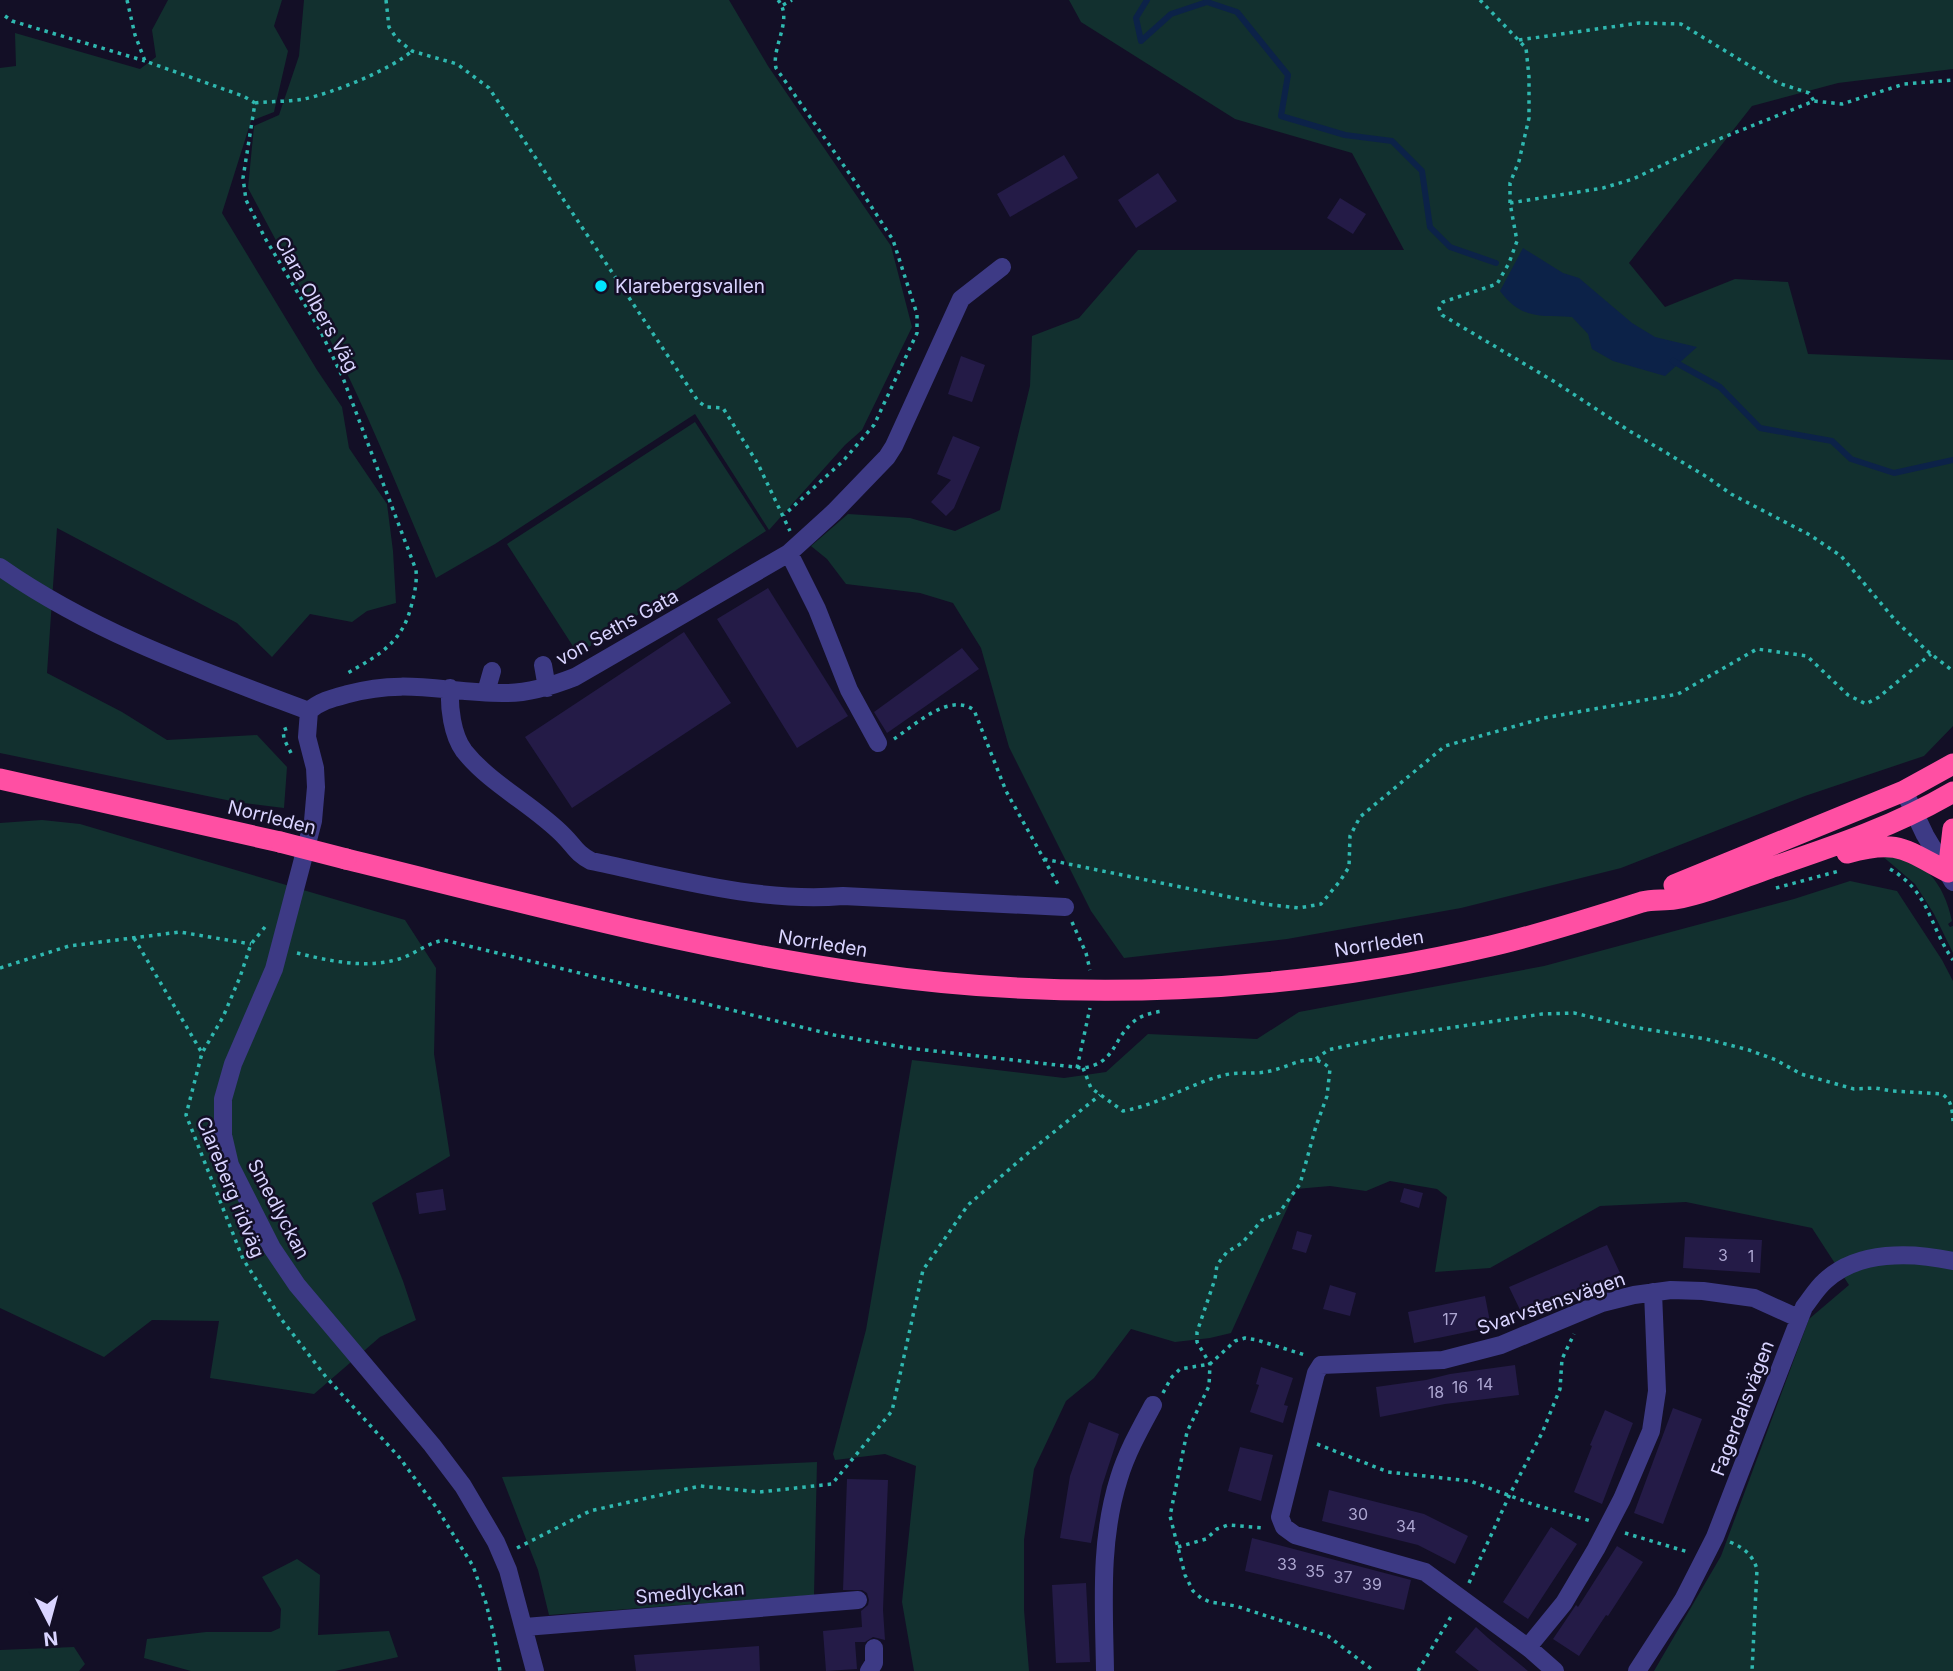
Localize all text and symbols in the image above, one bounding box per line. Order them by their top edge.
street label: Clara Olbers Väg [270,232,363,376]
place label: Klarebergsvallen [615,275,765,298]
marker: Klarebergsvallen [593,278,609,294]
street label: von Seths Gata [552,584,682,671]
street label: Norrleden [225,795,318,840]
street label: Norrleden [777,925,869,962]
street label: Norrleden [1333,925,1425,962]
street label: Clareberg ridväg [192,1113,269,1261]
street label: Smedlyckan [243,1155,314,1263]
house number: 3 [1718,1245,1728,1265]
house number: 1 [1748,1246,1754,1266]
street label: Svarvstensvägen [1474,1267,1628,1340]
house number: 17 [1442,1309,1458,1329]
street label: Fagerdalsvägen [1706,1337,1779,1479]
house number: 14 [1477,1374,1493,1394]
house number: 16 [1452,1377,1468,1397]
house number: 18 [1428,1382,1444,1402]
house number: 30 [1348,1504,1368,1524]
house number: 34 [1396,1516,1416,1536]
house number: 33 [1277,1554,1297,1574]
house number: 35 [1305,1561,1325,1581]
house number: 37 [1334,1567,1352,1587]
house number: 39 [1362,1574,1382,1594]
street label: Smedlyckan [634,1576,746,1609]
north arrow [14,1587,84,1657]
text: N [42,1626,59,1651]

